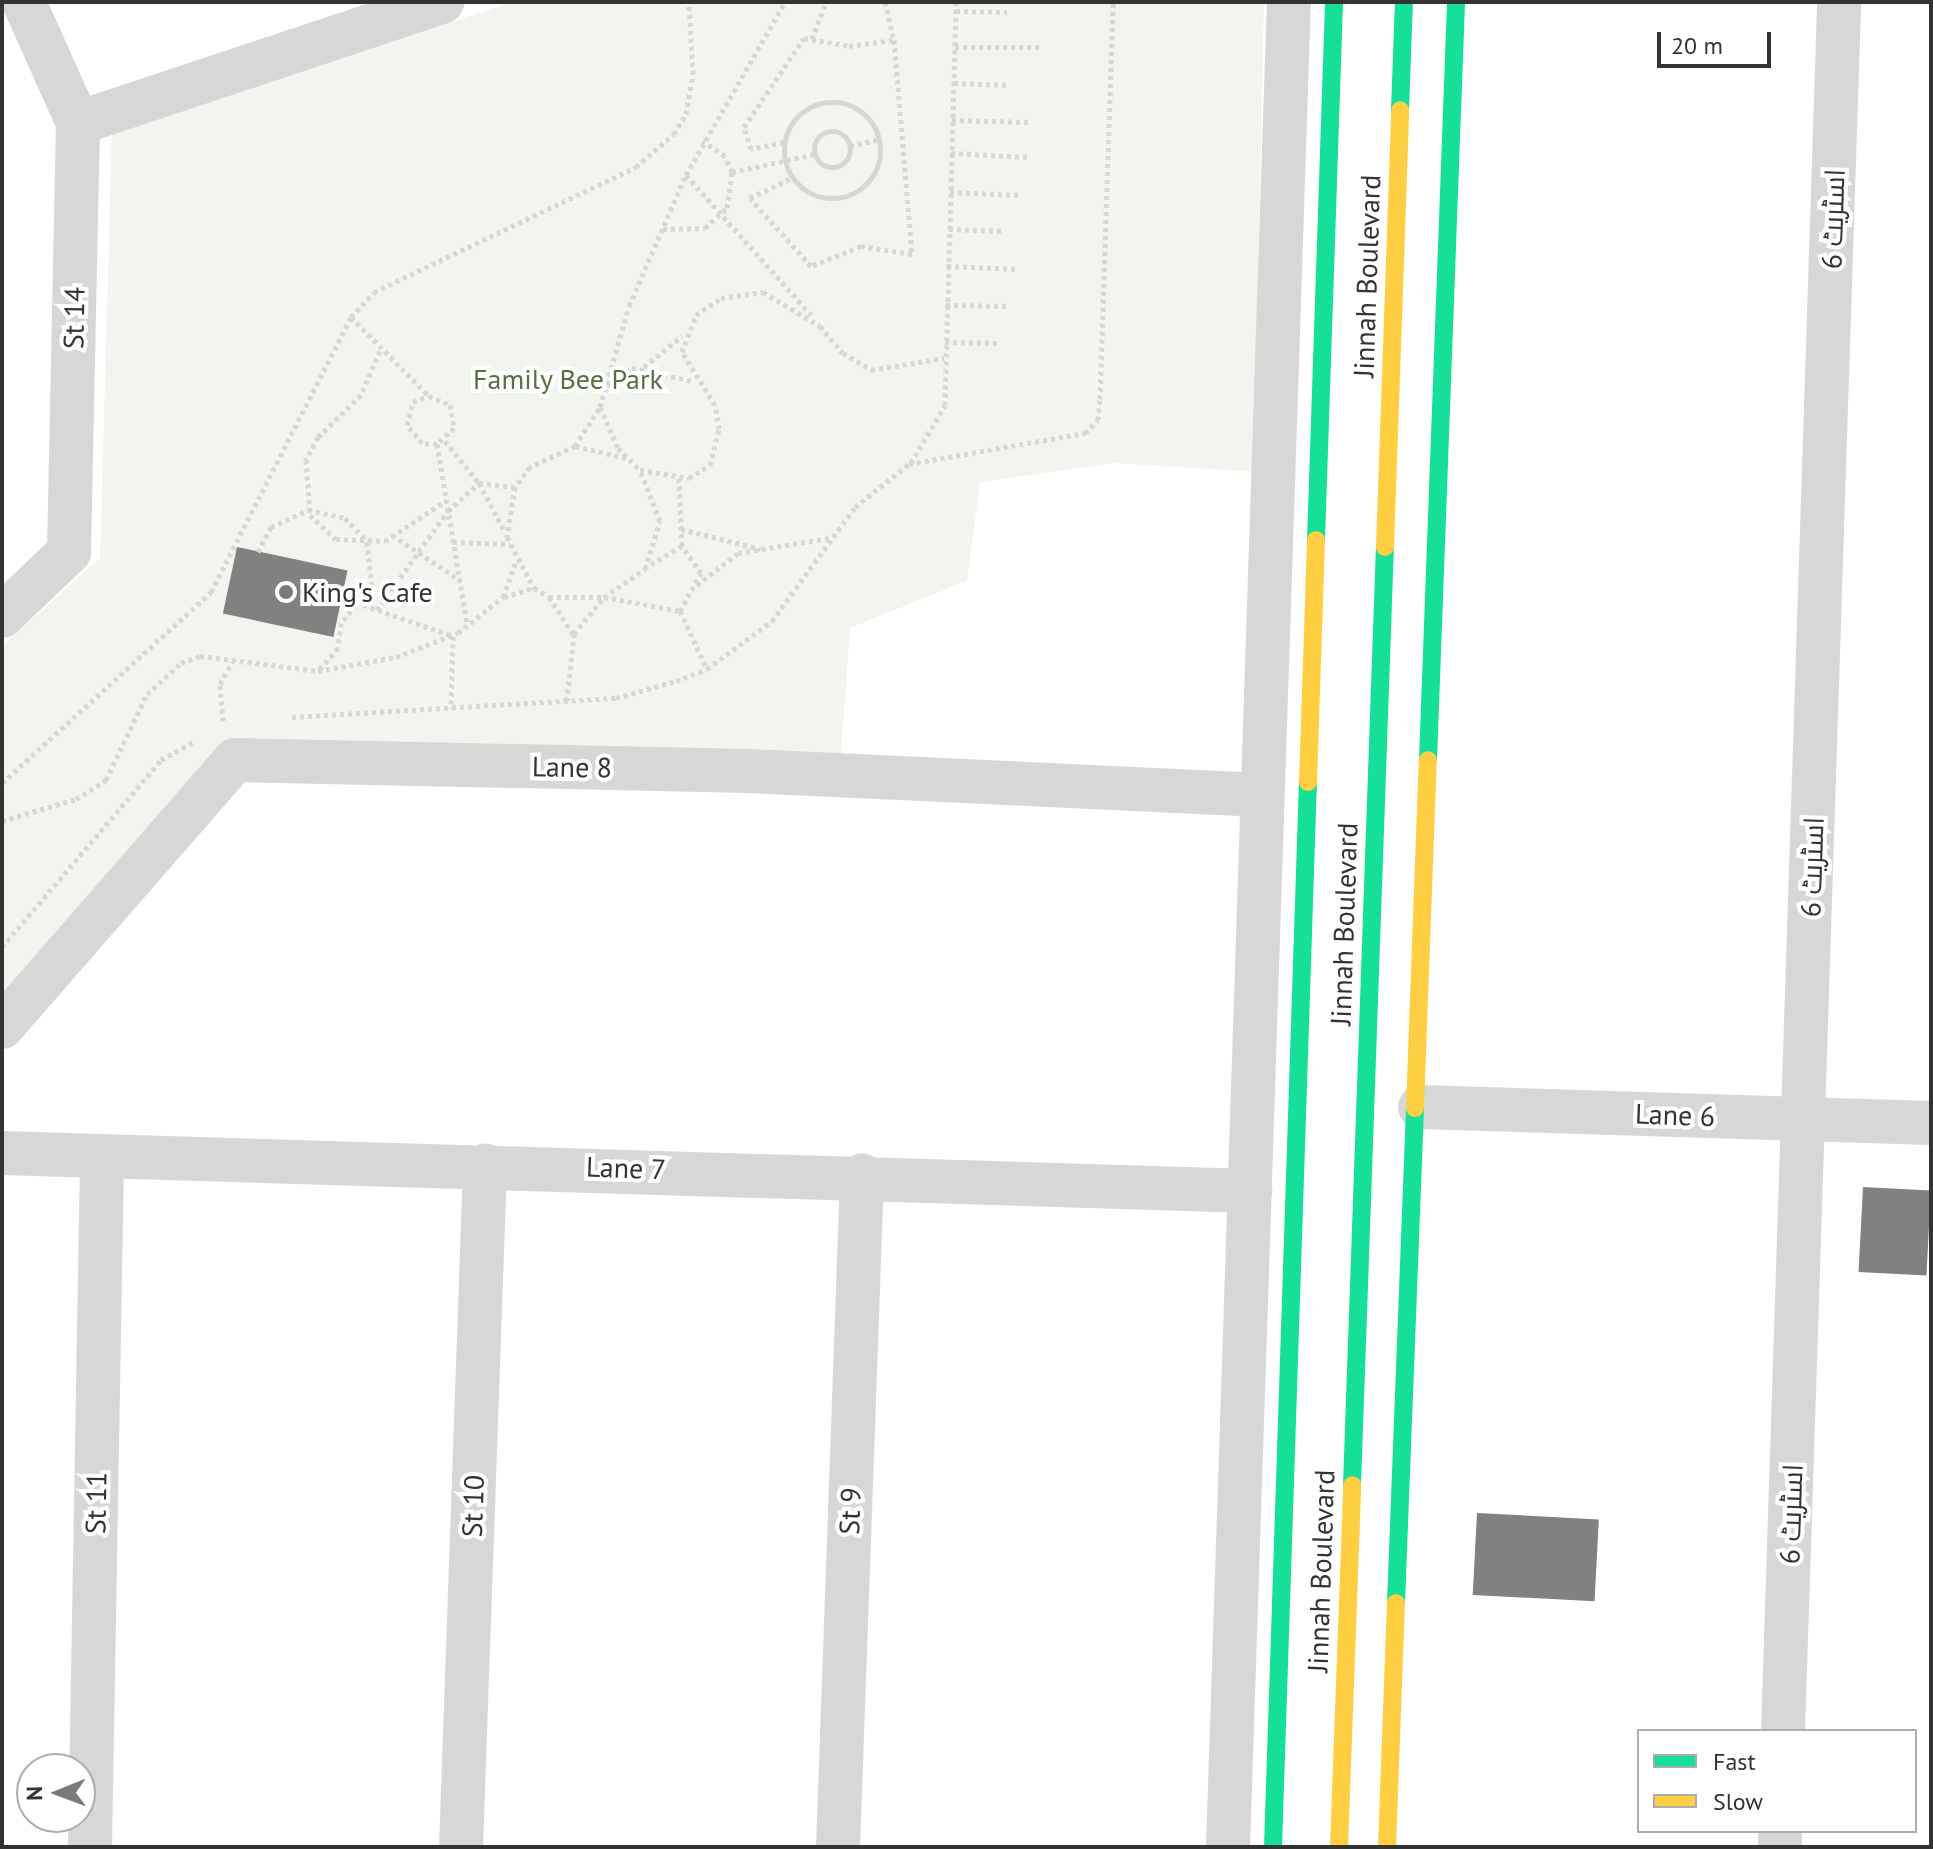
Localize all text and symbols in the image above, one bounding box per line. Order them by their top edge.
scale bar [1661,16,1775,66]
text: 20 m [1671,30,1723,61]
street label: اسٹریٹ 6 [1814,168,1852,270]
street label: Jinnah Boulevard [1347,174,1387,378]
street label: St 14 [57,287,91,349]
park label: Family Bee Park [473,362,663,396]
place label: King's Cafe [302,575,433,609]
marker: King's Cafe [277,583,295,601]
street label: Lane 8 [532,750,612,784]
street label: اسٹریٹ 6 [1793,816,1831,918]
street label: Jinnah Boulevard [1324,822,1364,1026]
street label: Lane 6 [1634,1097,1716,1133]
street label: Lane 7 [585,1150,667,1186]
street label: اسٹریٹ 6 [1772,1463,1810,1565]
street label: Jinnah Boulevard [1301,1469,1341,1673]
street label: St 11 [79,1472,113,1534]
street label: St 10 [455,1474,491,1538]
street label: St 9 [832,1487,868,1535]
legend [1637,1729,1917,1833]
text: Fast [1713,1746,1756,1777]
north arrow [16,1753,96,1833]
text: N [20,1786,48,1801]
text: Slow [1713,1786,1763,1817]

